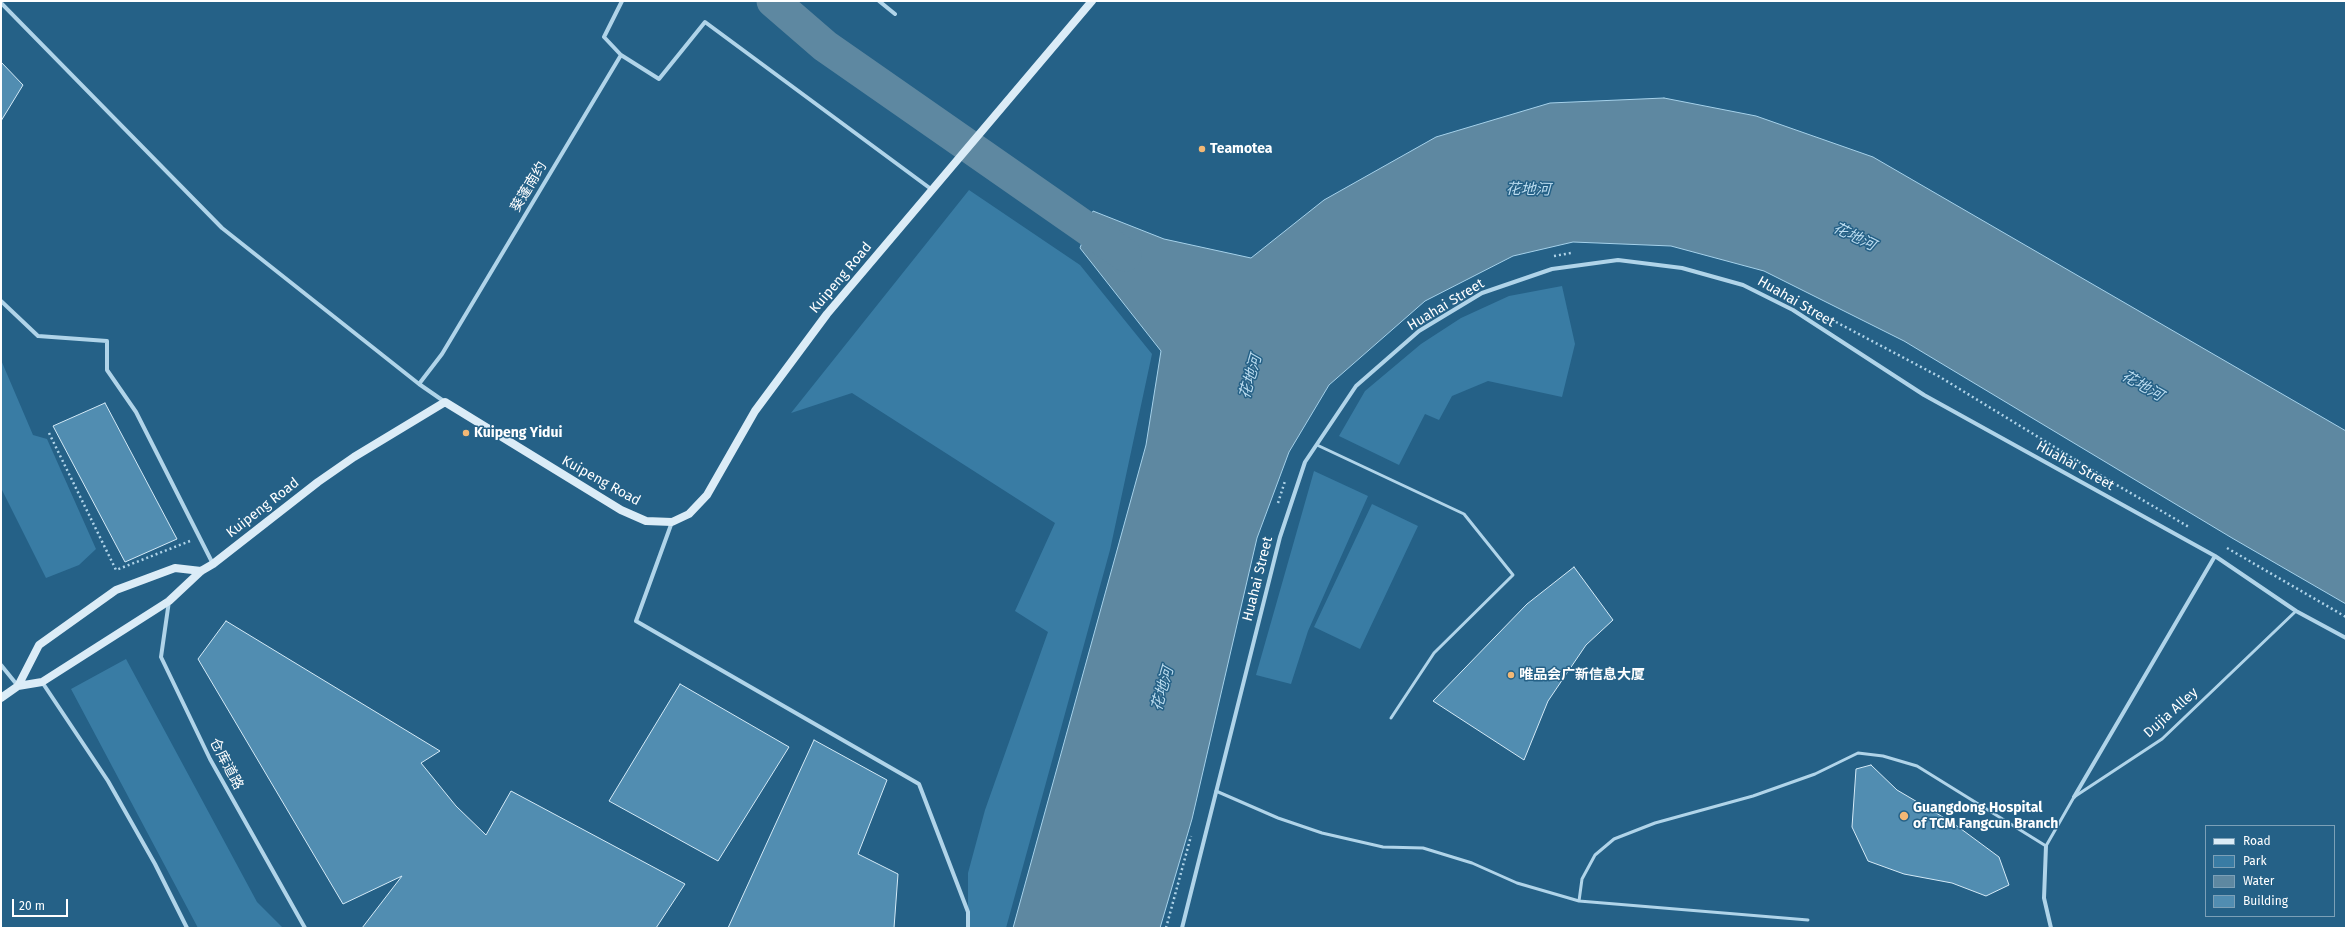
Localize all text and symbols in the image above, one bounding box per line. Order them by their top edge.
place label: Teamotea [1210,141,1272,157]
marker: Teamotea [1197,144,1207,154]
street label: 葵蓬南约 [507,159,551,215]
water label: 花地河 [1505,181,1551,199]
water label: 花地河 [1830,219,1878,255]
street label: Kuipeng Road [806,239,876,317]
street label: Huahai Street [1754,273,1838,331]
street label: Huahai Street [1404,275,1488,335]
water label: 花地河 [1236,353,1266,401]
water label: 花地河 [2118,367,2166,405]
place label: Kuipeng Yidui [474,425,562,441]
marker: Kuipeng Yidui [461,428,471,438]
street label: Huahai Street [2033,438,2117,494]
street label: Kuipeng Road [559,452,643,510]
street label: Kuipeng Road [223,474,303,542]
street label: Huahai Street [1239,535,1277,623]
water label: 花地河 [1148,665,1178,713]
place label: 唯品会广新信息大厦 [1519,667,1645,683]
marker: 唯品会广新信息大厦 [1506,670,1516,680]
street label: Dujia Alley [2140,684,2202,742]
street label: 仓库道路 [205,735,247,793]
place label: Guangdong Hospital of TCM Fangcun Branch [1913,800,2058,832]
marker: Guangdong Hospital of TCM Fangcun Branch [1898,810,1910,822]
legend [2205,825,2335,917]
text: Road [2243,834,2271,848]
text: Park [2243,854,2267,868]
text: Water [2243,874,2274,888]
scale bar [14,891,70,917]
text: Building [2243,894,2288,908]
text: 20 m [19,899,45,913]

